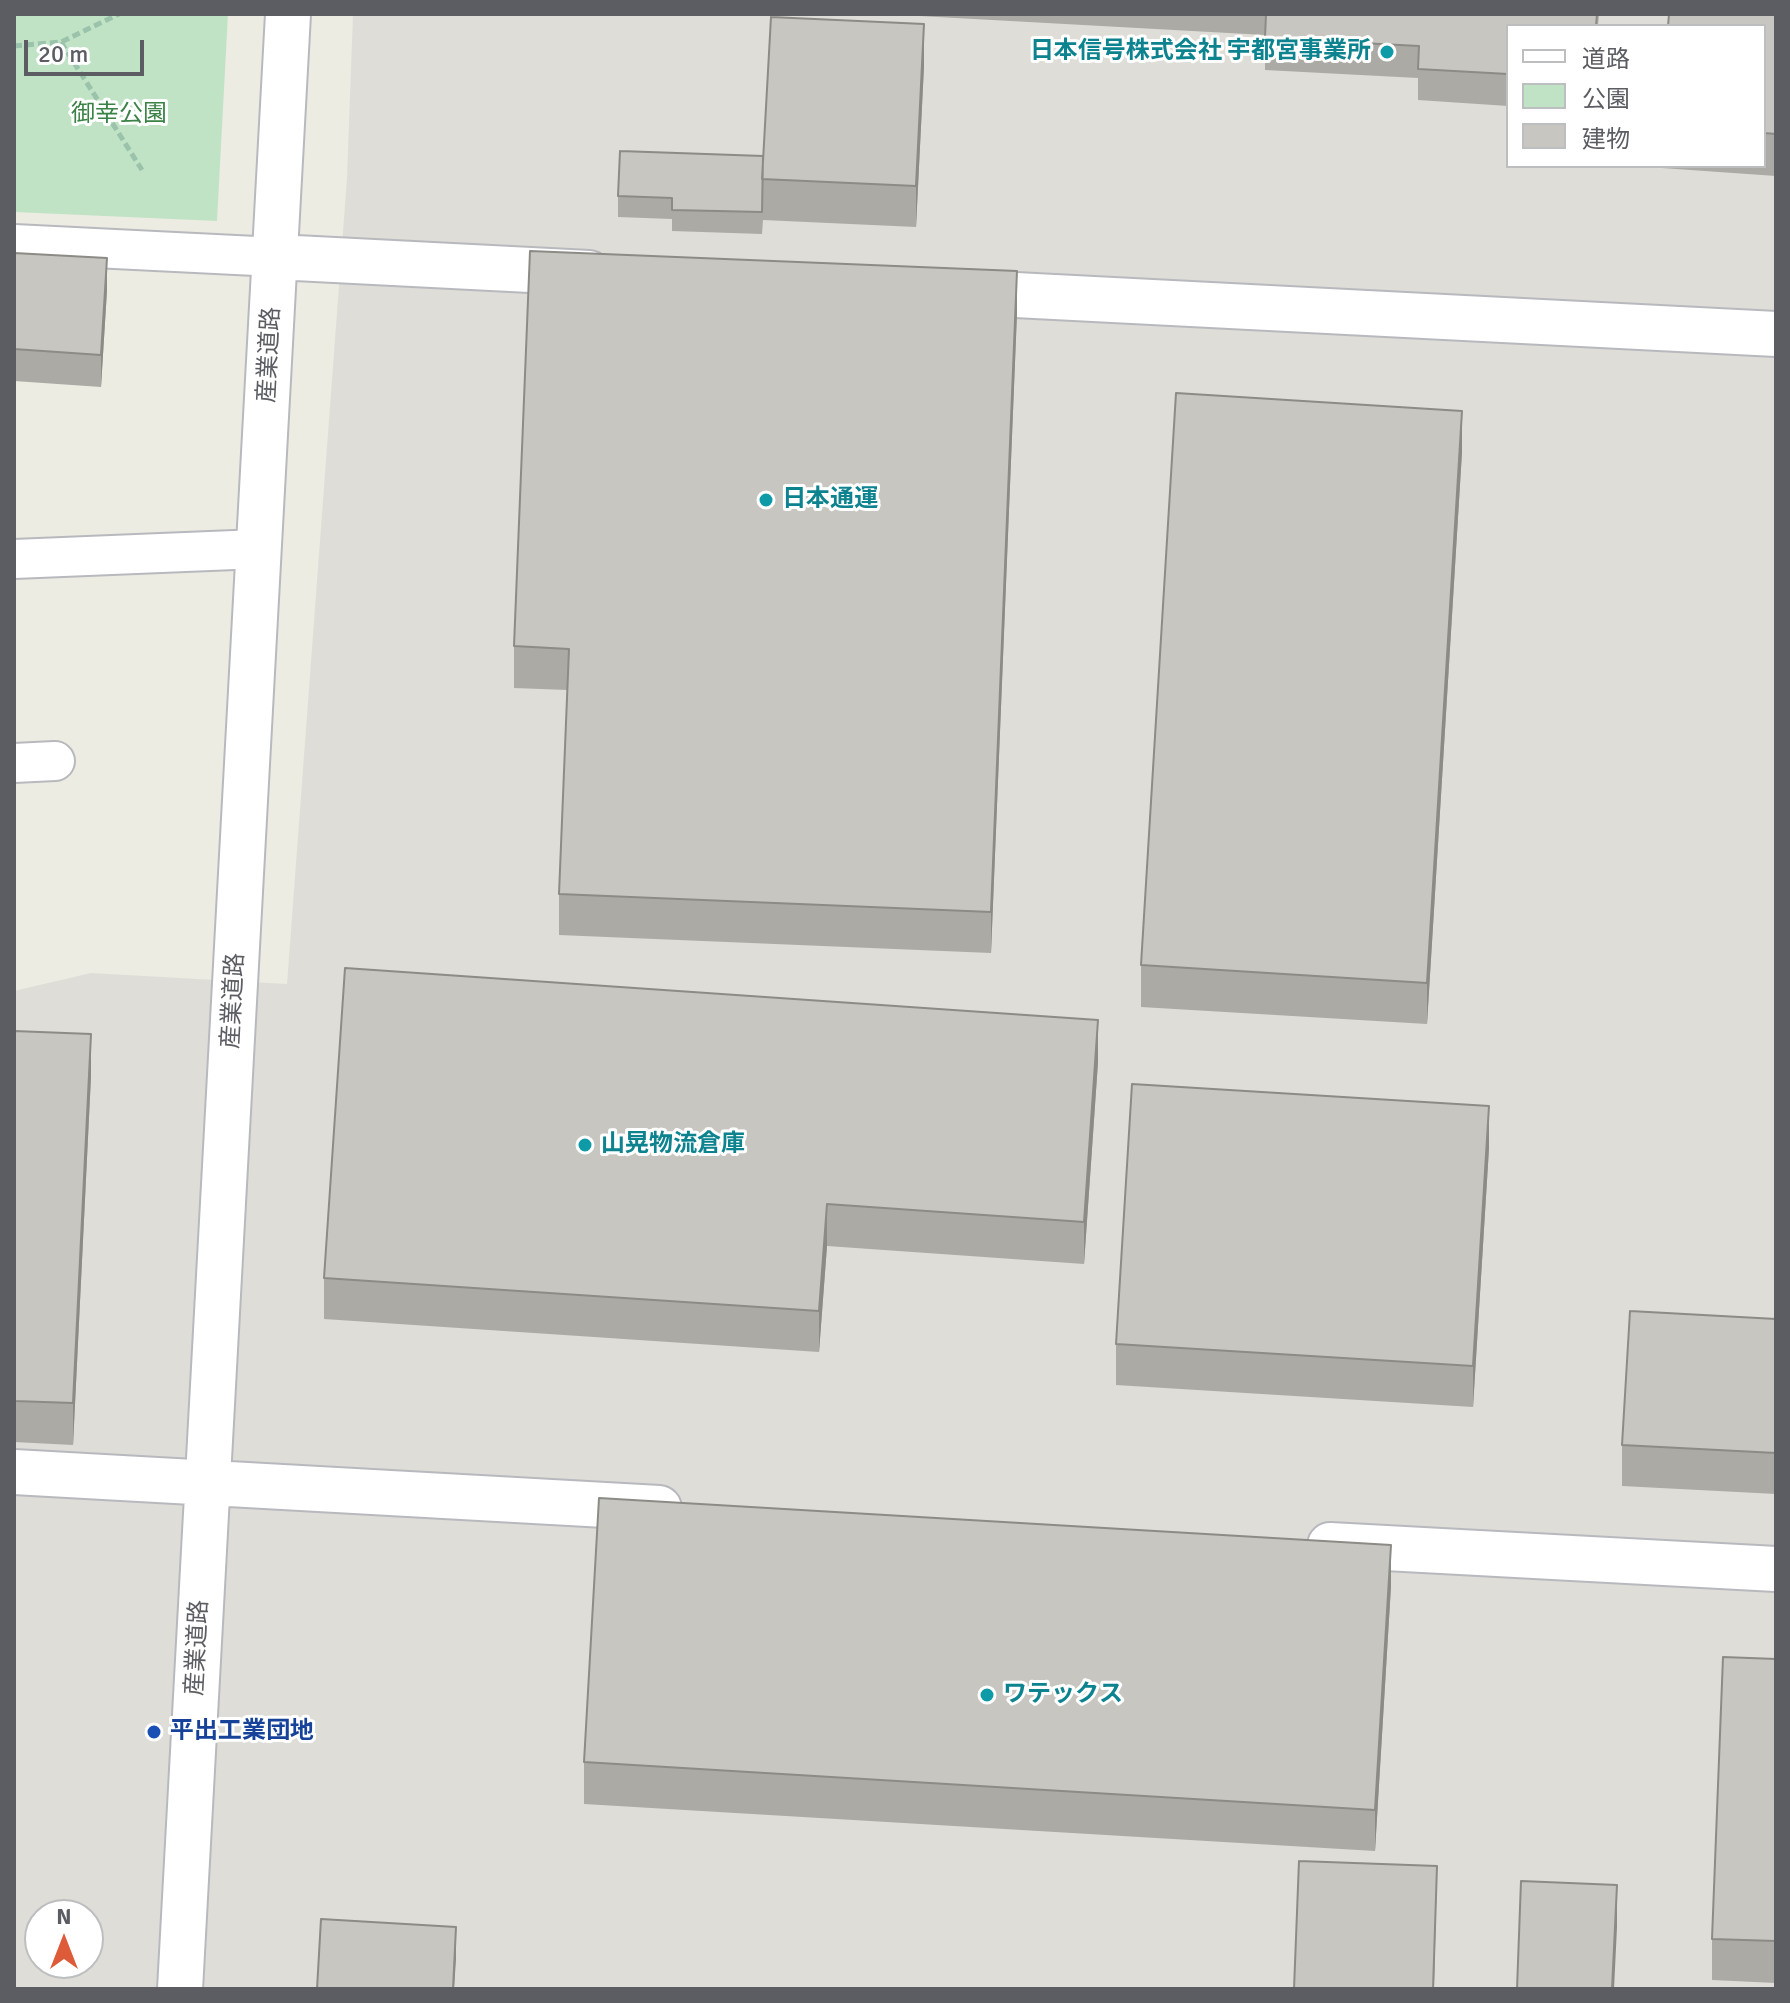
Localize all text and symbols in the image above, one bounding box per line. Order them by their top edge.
scale bar [28,24,148,74]
legend [1506,24,1766,168]
place label: 日本信号株式会社 宇都宮事業所 [1030,38,1371,66]
text: 20 m [38,39,88,69]
marker: 日本信号株式会社 宇都宮事業所 [1378,43,1396,61]
text: 道路 [1582,44,1630,74]
text: 公園 [1582,84,1630,114]
park label: 御幸公園 [71,101,167,129]
text: 建物 [1582,124,1630,154]
street label: 産業道路 [253,306,287,404]
place label: 日本通運 [782,486,878,514]
marker: 日本通運 [757,491,775,509]
street label: 産業道路 [217,952,251,1050]
place label: 山晃物流倉庫 [601,1131,745,1159]
marker: 山晃物流倉庫 [576,1136,594,1154]
street label: 産業道路 [181,1599,215,1697]
place label: ワテックス [1003,1681,1123,1709]
marker: ワテックス [978,1686,996,1704]
place label: 平出工業団地 [170,1718,314,1746]
marker: 平出工業団地 [145,1723,163,1741]
north arrow [24,1899,104,1979]
text: N [56,1903,72,1930]

